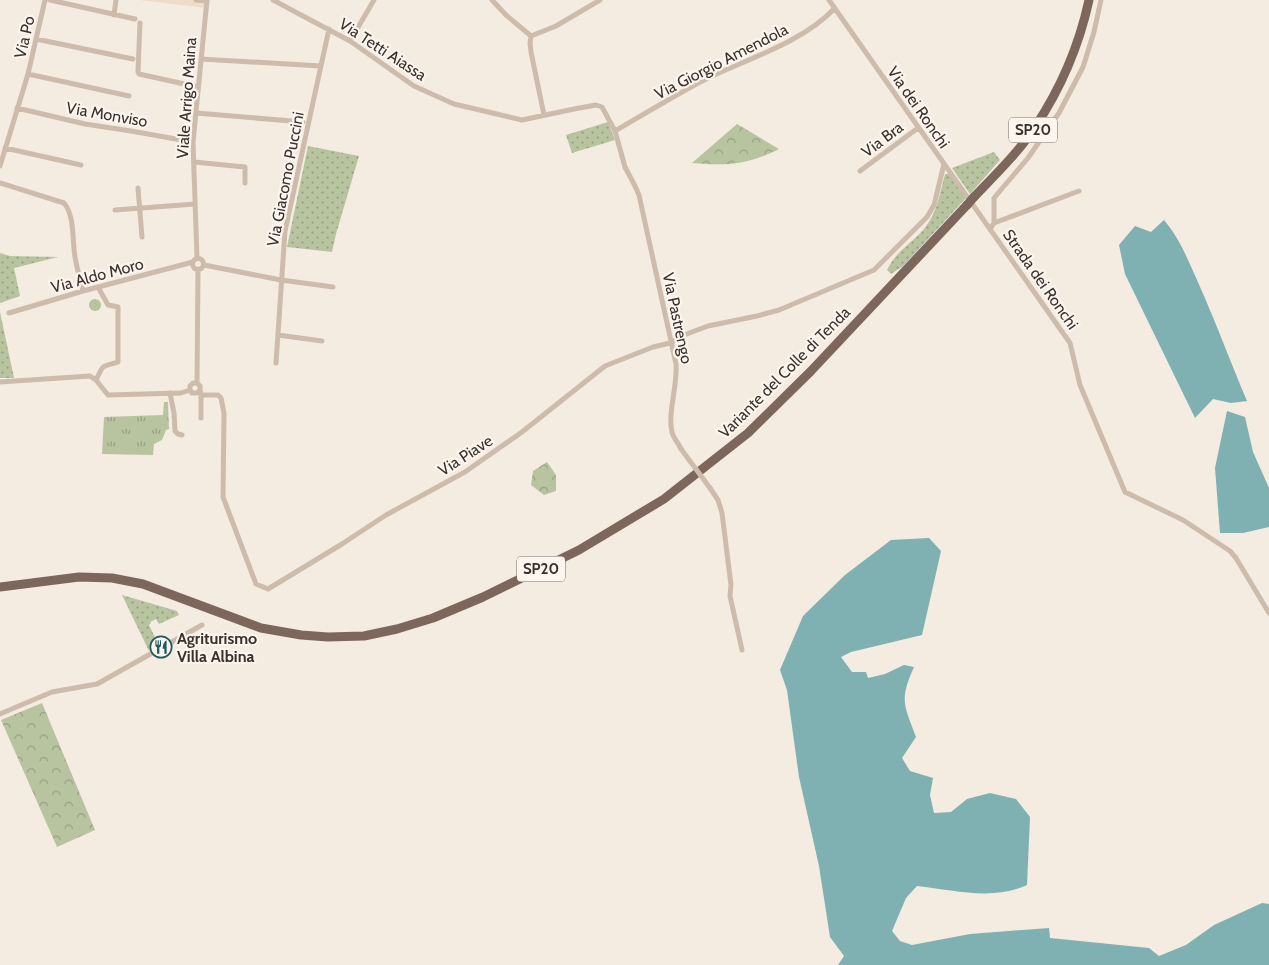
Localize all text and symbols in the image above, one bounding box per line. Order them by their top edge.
street label: Via Po [10,14,39,60]
street label: Via Tetti Aiassa [336,14,430,85]
street label: Via Giorgio Amendola [651,19,791,103]
street label: Viale Arrigo Maina [173,37,200,159]
street label: Via dei Ronchi [883,63,954,152]
street label: Via Monviso [65,98,149,131]
street label: Via Giacomo Puccini [263,110,308,248]
street label: Via Bra [858,117,907,161]
road number: SP20 [1009,118,1057,142]
street label: Strada dei Ronchi [999,226,1082,333]
street label: Via Aldo Moro [49,254,146,297]
street label: Via Pastrengo [659,271,696,366]
street label: Variante del Colle di Tenda [715,303,854,442]
street label: Via Piave [435,431,496,480]
road number: SP20 [517,556,565,582]
place label: Agriturismo Villa Albina [177,629,257,666]
restaurant icon: Agriturismo Villa Albina [149,635,173,659]

